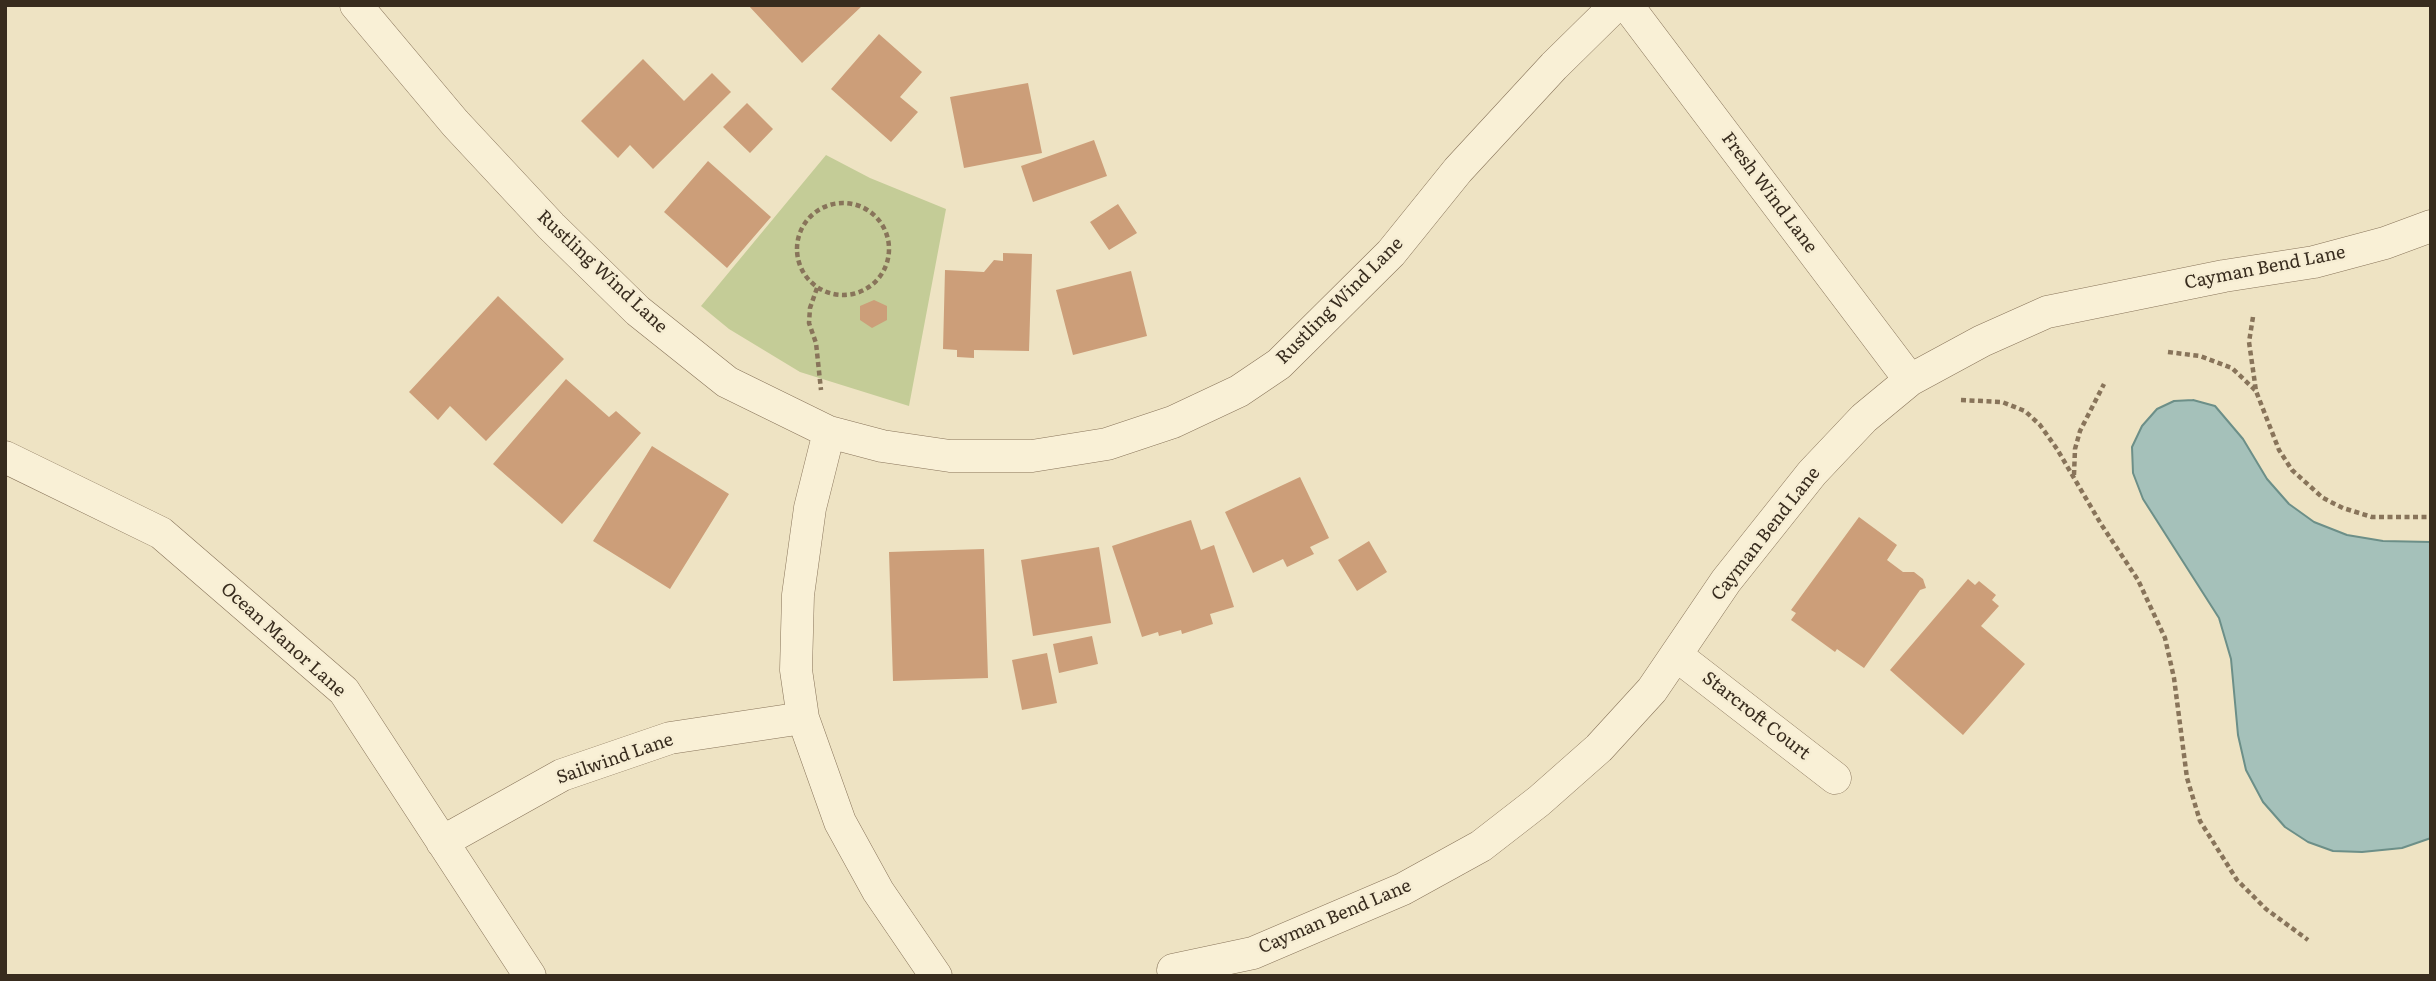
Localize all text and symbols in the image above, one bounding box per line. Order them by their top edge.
street label: Fresh Wind Lane [1717,128,1821,258]
street label: Rustling Wind Lane [532,206,672,338]
street label: Rustling Wind Lane [1272,233,1408,369]
street label: Cayman Bend Lane [2183,242,2347,294]
street label: Cayman Bend Lane [1707,463,1825,605]
street label: Ocean Manor Lane [216,578,350,702]
street label: Starcroft Court [1698,667,1814,765]
street label: Sailwind Lane [554,729,676,789]
street label: Cayman Bend Lane [1255,875,1415,959]

